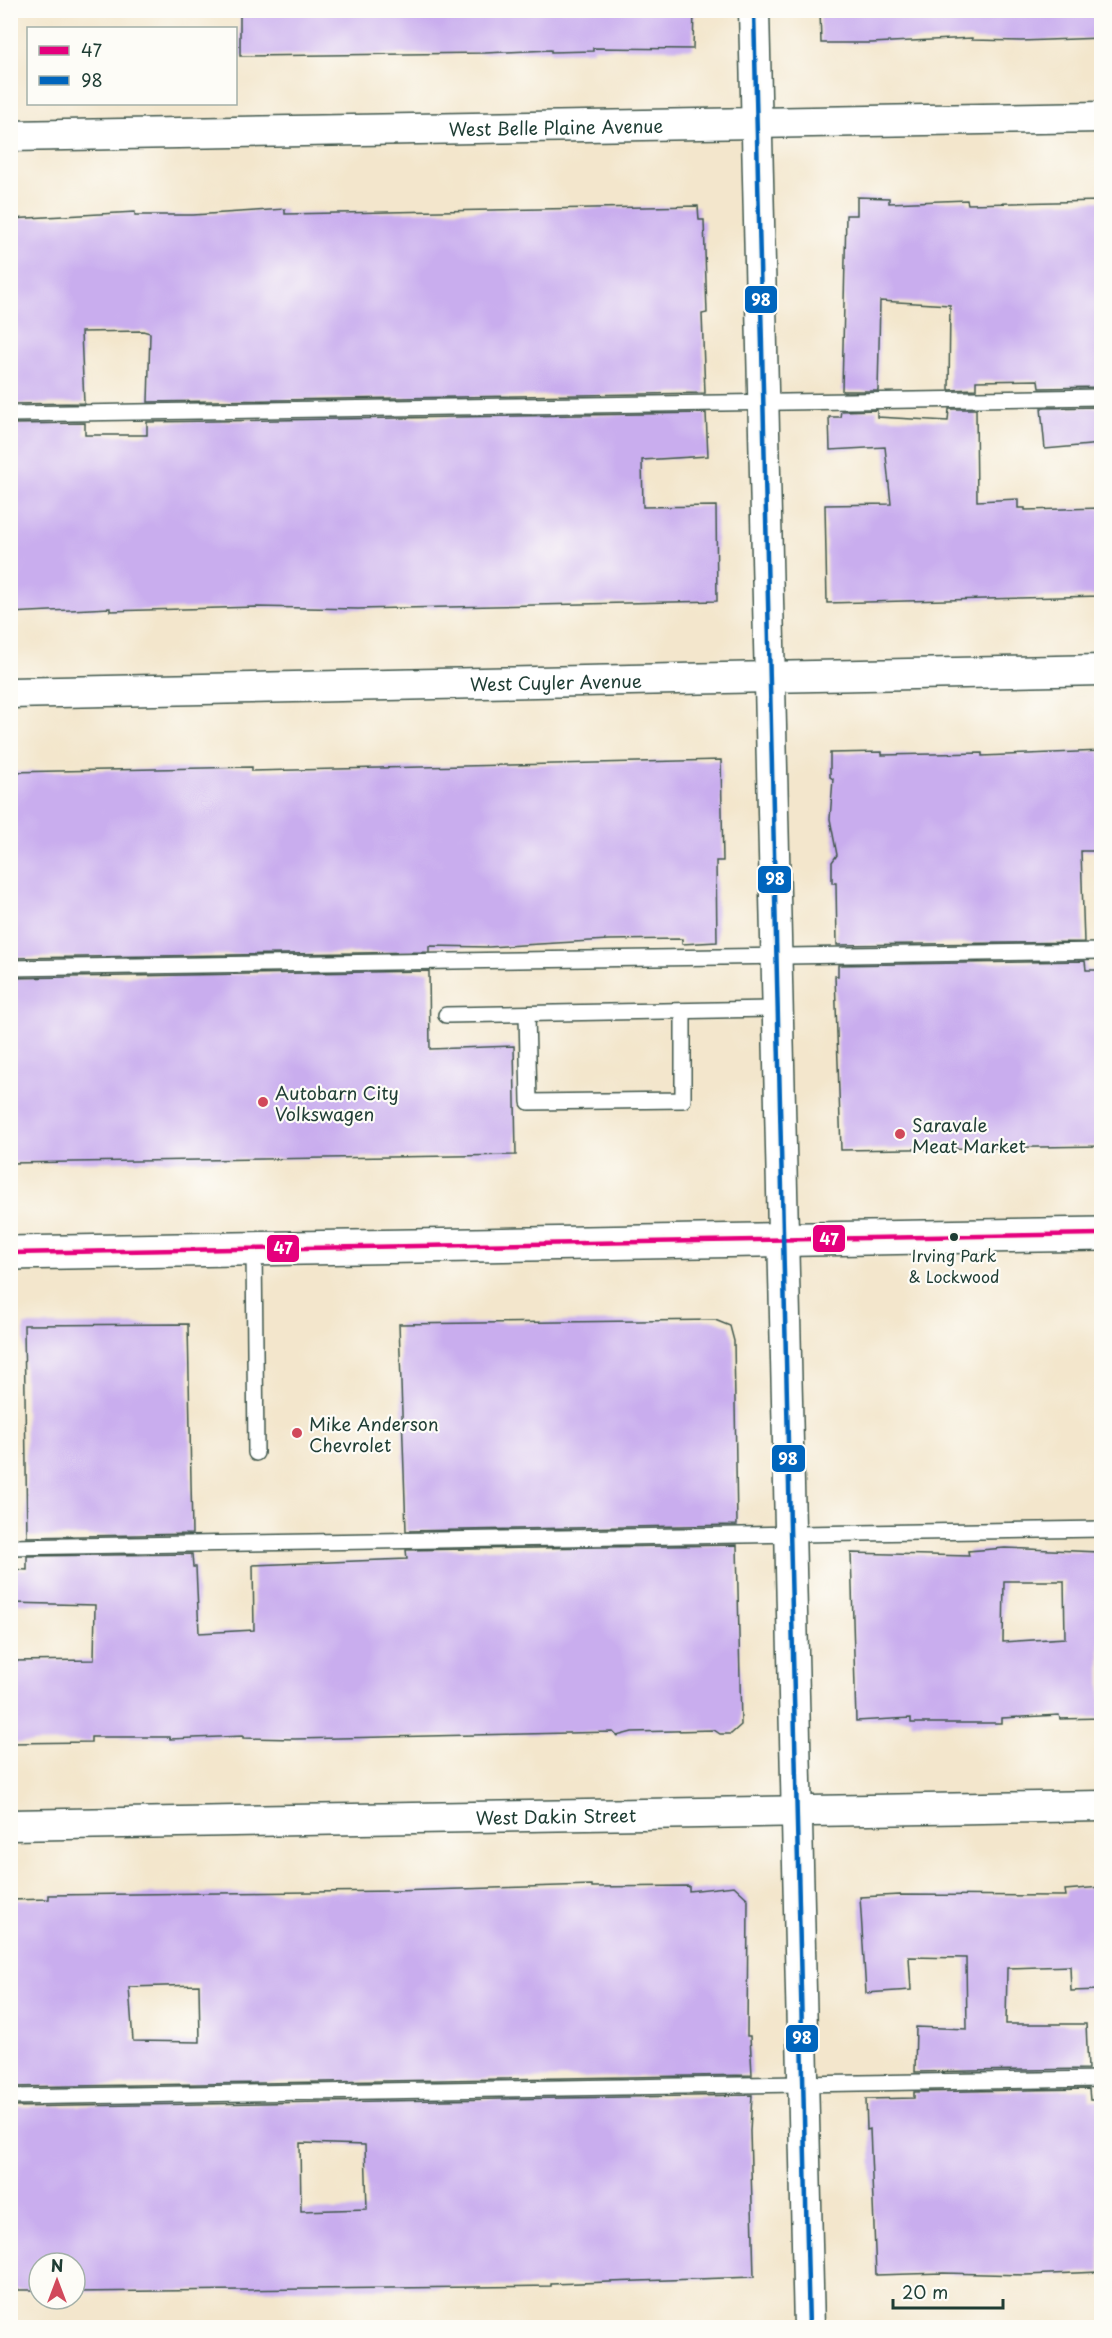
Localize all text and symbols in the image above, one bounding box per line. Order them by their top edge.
legend [27,27,237,105]
text: 47 [81,36,103,63]
text: 98 [81,66,103,93]
street label: West Belle Plaine Avenue [448,111,664,142]
line badge: 98 [744,285,778,314]
text: 98 [751,287,771,311]
street label: West Cuyler Avenue [470,666,642,697]
line badge: 98 [757,865,792,894]
text: 98 [765,866,785,890]
place label: Autobarn City Volkswagen [275,1079,399,1127]
marker: Autobarn City Volkswagen [256,1095,270,1109]
place label: Saravale Meat Market [912,1111,1026,1159]
marker: Saravale Meat Market [893,1127,907,1141]
line badge: 47 [812,1224,846,1253]
text: 47 [819,1226,839,1250]
marker: Irving Park & Lockwood [948,1231,960,1243]
line badge: 47 [266,1234,300,1263]
text: 47 [273,1235,293,1259]
place label: Irving Park & Lockwood [909,1243,999,1288]
place label: Mike Anderson Chevrolet [309,1410,439,1458]
marker: Mike Anderson Chevrolet [290,1426,304,1440]
line badge: 98 [771,1444,806,1473]
text: 98 [778,1446,798,1470]
street label: West Dakin Street [475,1801,636,1830]
line badge: 98 [785,2024,819,2053]
text: 98 [792,2025,812,2049]
north arrow [27,2251,87,2311]
text: N [51,2253,63,2277]
scale bar [893,2272,1002,2310]
text: 20 m [902,2278,948,2305]

